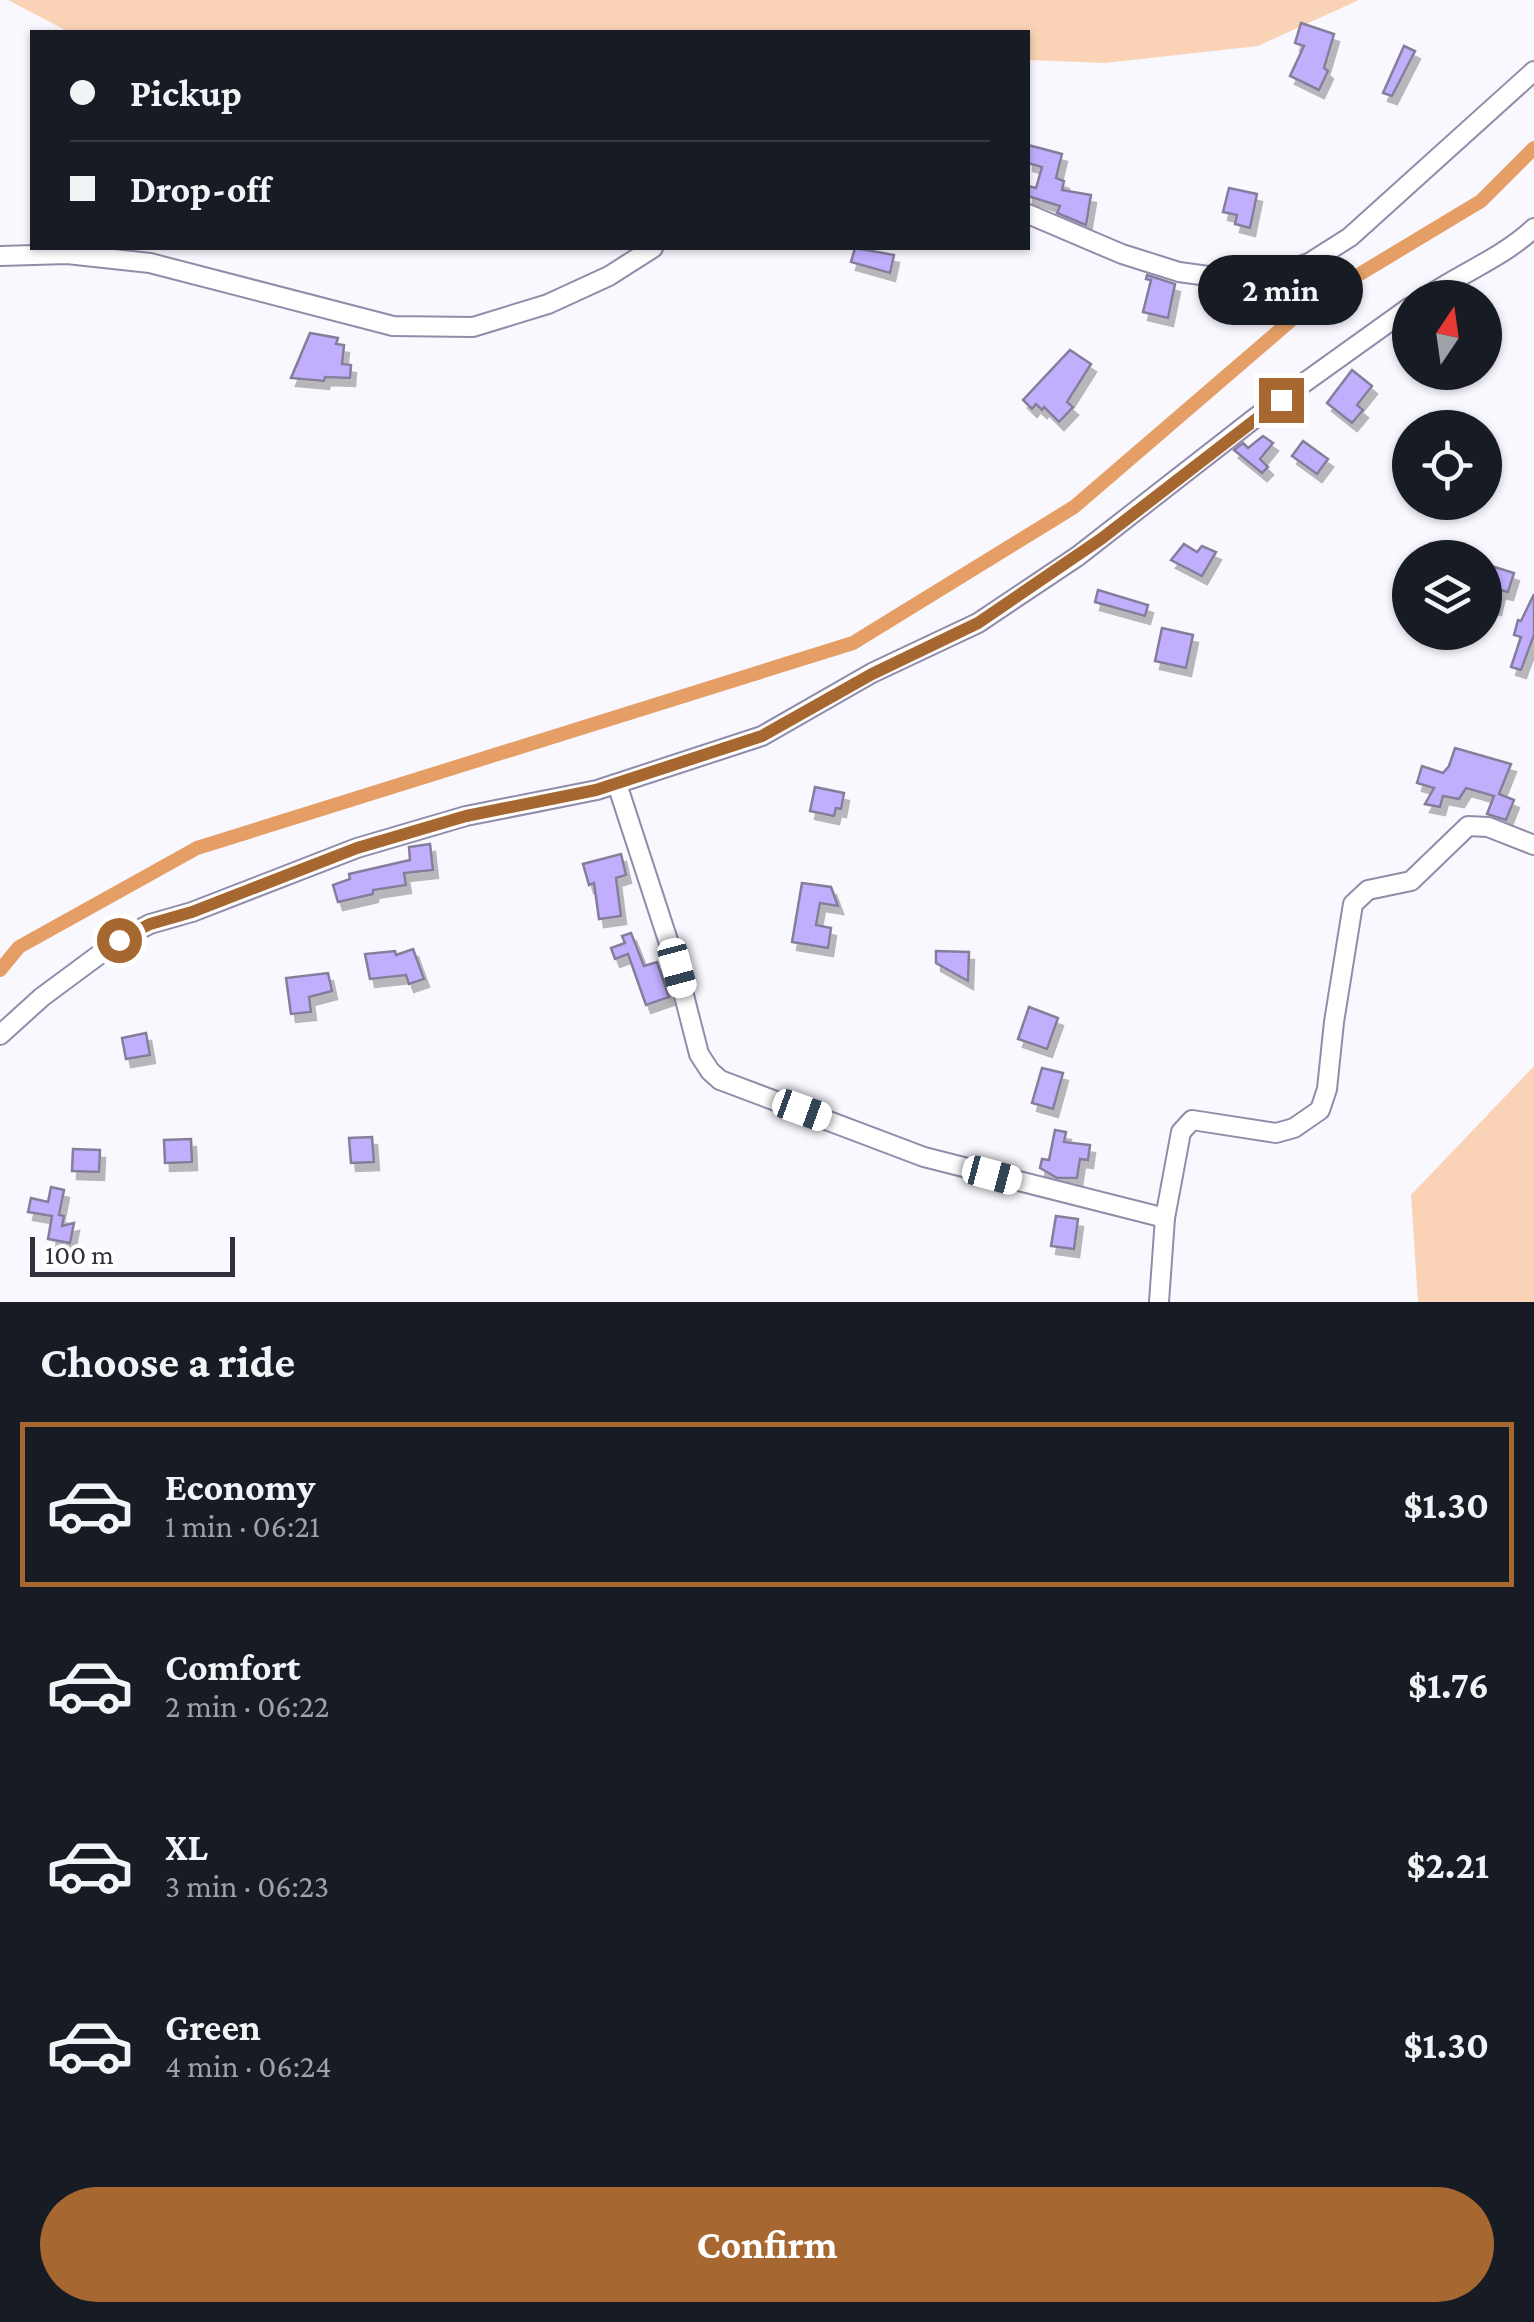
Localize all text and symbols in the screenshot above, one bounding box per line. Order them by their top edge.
text: Pickup [130,72,242,114]
text: Drop-off [130,168,271,210]
callout: 2 min [1198,255,1364,325]
text: 2 min [1242,272,1319,308]
north arrow [1392,280,1502,390]
map controls [1392,280,1502,650]
route end [1259,378,1304,423]
button: locate [1392,410,1502,520]
button: layers [1392,540,1502,650]
route start [97,918,142,963]
car [655,935,699,1001]
car [769,1086,835,1134]
car [959,1153,1025,1197]
scale bar [30,1232,235,1276]
text: 100 m [45,1239,114,1270]
text: Choose a ride [40,1337,295,1387]
icon: car [45,1460,135,1550]
text: Economy [165,1466,315,1508]
text: $1.30 [1404,1484,1489,1526]
text: 1 min · 06:21 [165,1508,320,1544]
icon: car [45,1640,135,1730]
text: Comfort [165,1646,301,1688]
text: $1.76 [1408,1664,1489,1706]
text: 2 min · 06:22 [165,1688,329,1724]
icon: car [45,1820,135,1910]
text: XL [165,1826,208,1868]
text: $2.21 [1406,1844,1489,1886]
text: 3 min · 06:23 [165,1868,329,1904]
icon: car [45,2000,135,2090]
text: Green [165,2006,261,2048]
text: $1.30 [1404,2024,1489,2066]
text: 4 min · 06:24 [165,2048,332,2084]
button: Confirm [40,2187,1494,2302]

